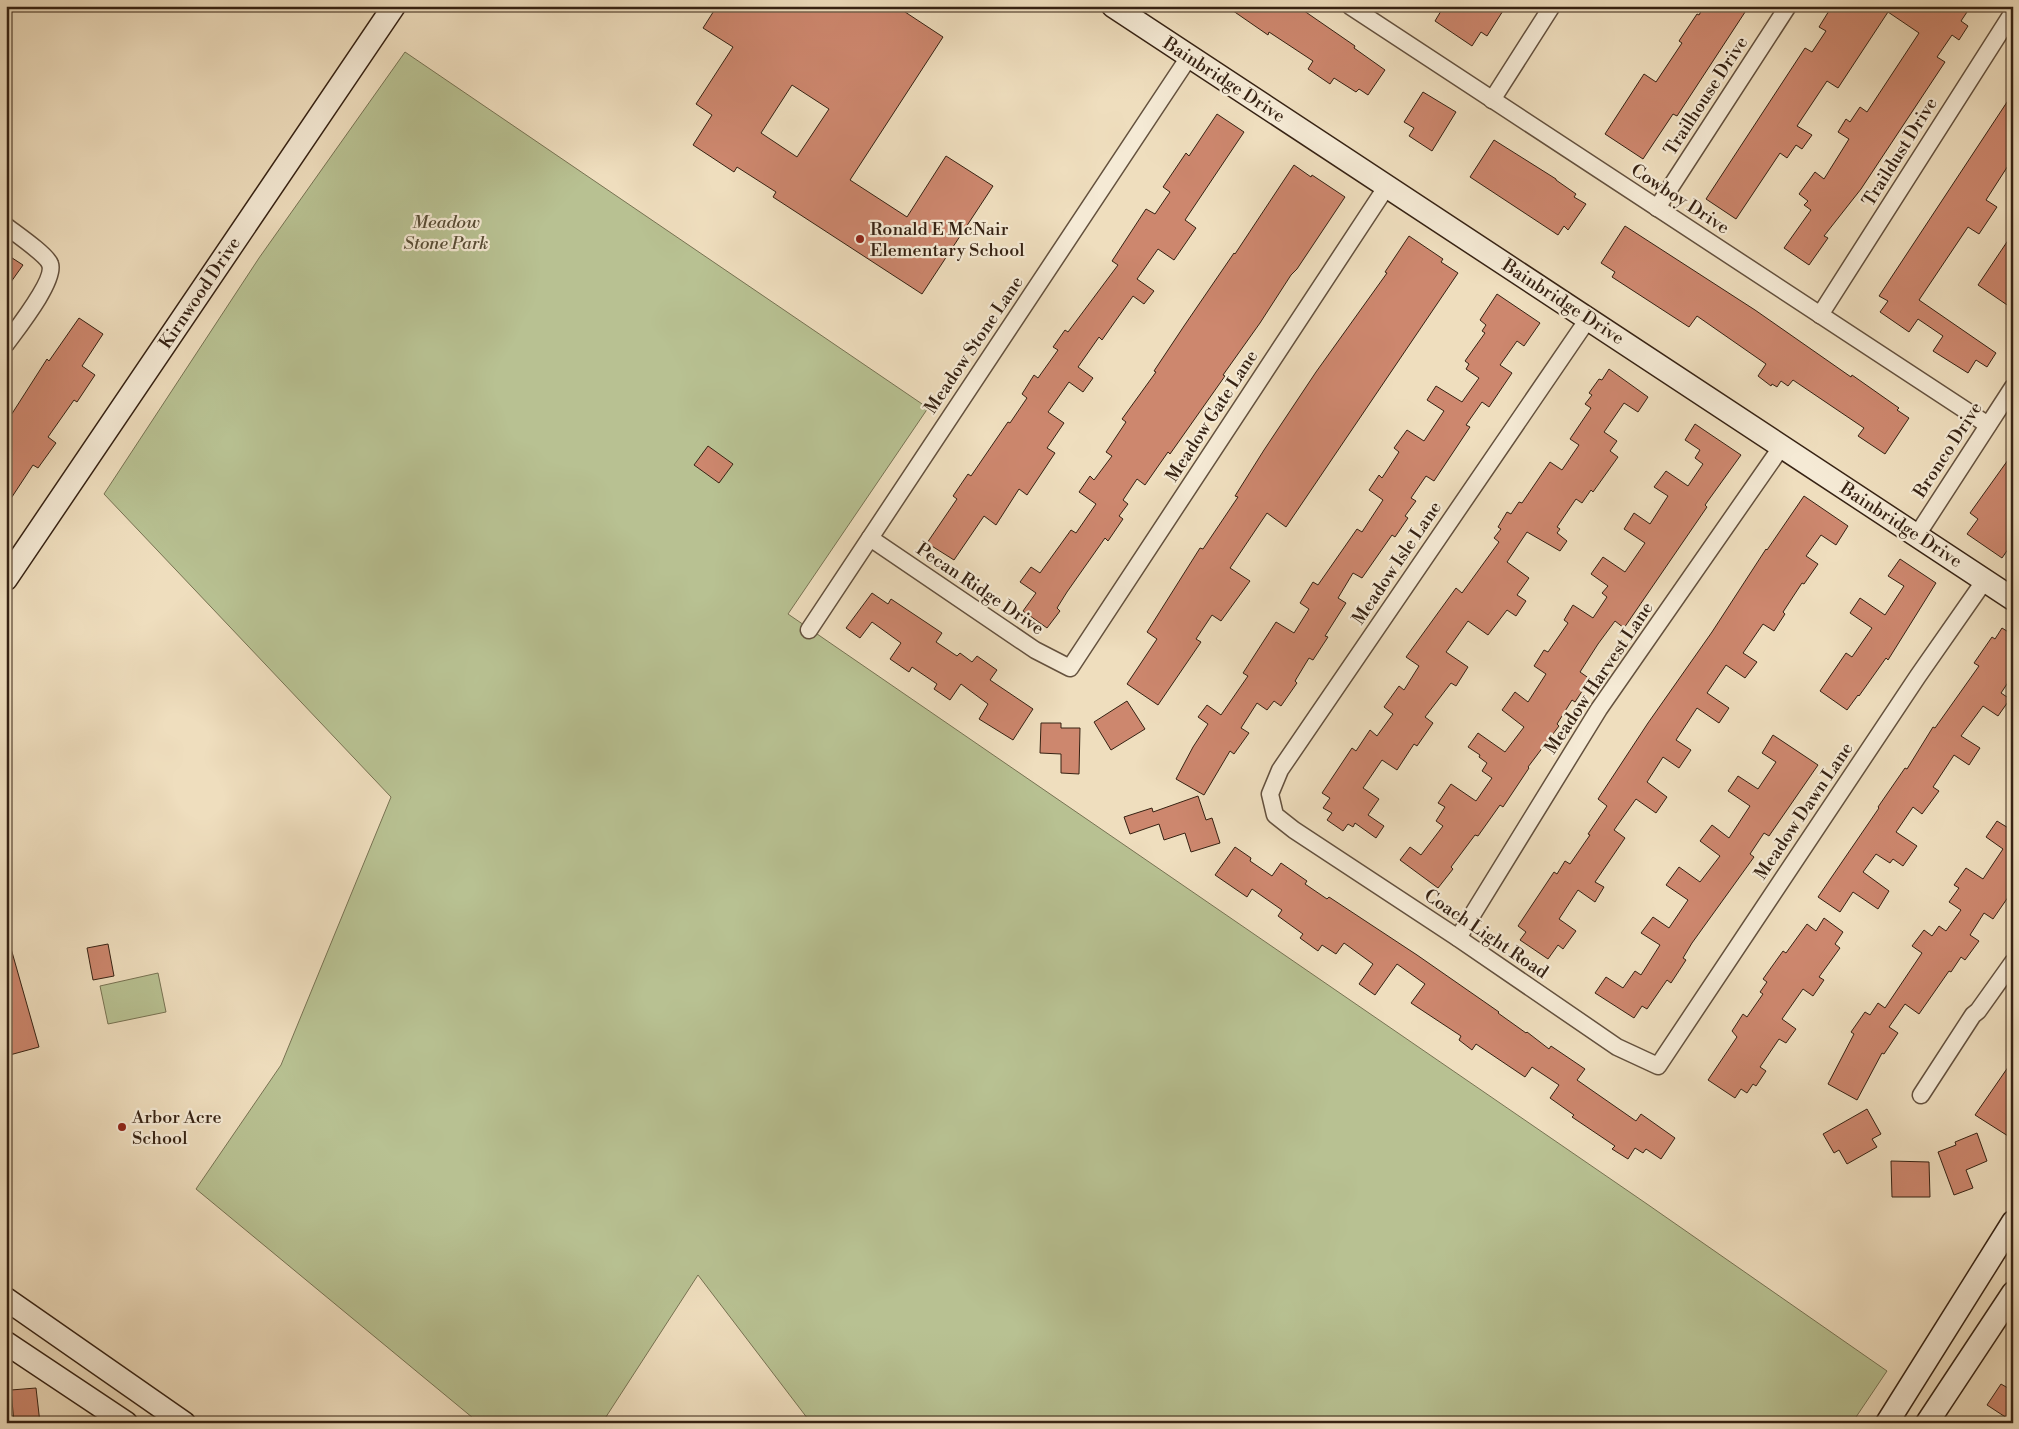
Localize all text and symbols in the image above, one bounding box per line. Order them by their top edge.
street label: Bainbridge Drive [1158,31,1289,128]
street label: Trailhouse Drive [1659,32,1753,160]
street label: Traildust Drive [1857,93,1943,211]
street label: Cowboy Drive [1626,159,1734,239]
park label: Meadow Stone Park [404,211,488,255]
place label: Ronald E McNair Elementary School [870,218,1025,262]
street label: Kirnwood Drive [154,233,246,353]
marker: Ronald E McNair Elementary School [854,233,866,245]
street label: Bainbridge Drive [1497,253,1628,350]
street label: Meadow Stone Lane [919,272,1029,418]
street label: Meadow Gate Lane [1161,346,1263,486]
street label: Bronco Drive [1908,398,1988,503]
street label: Bainbridge Drive [1835,476,1966,573]
street label: Meadow Isle Lane [1347,497,1447,629]
street label: Pecan Ridge Drive [912,538,1048,640]
street label: Meadow Harvest Lane [1539,597,1659,759]
street label: Meadow Dawn Lane [1749,738,1859,884]
street label: Coach Light Road [1420,884,1553,984]
place label: Arbor Acre School [131,1106,222,1150]
marker: Arbor Acre School [116,1121,128,1133]

